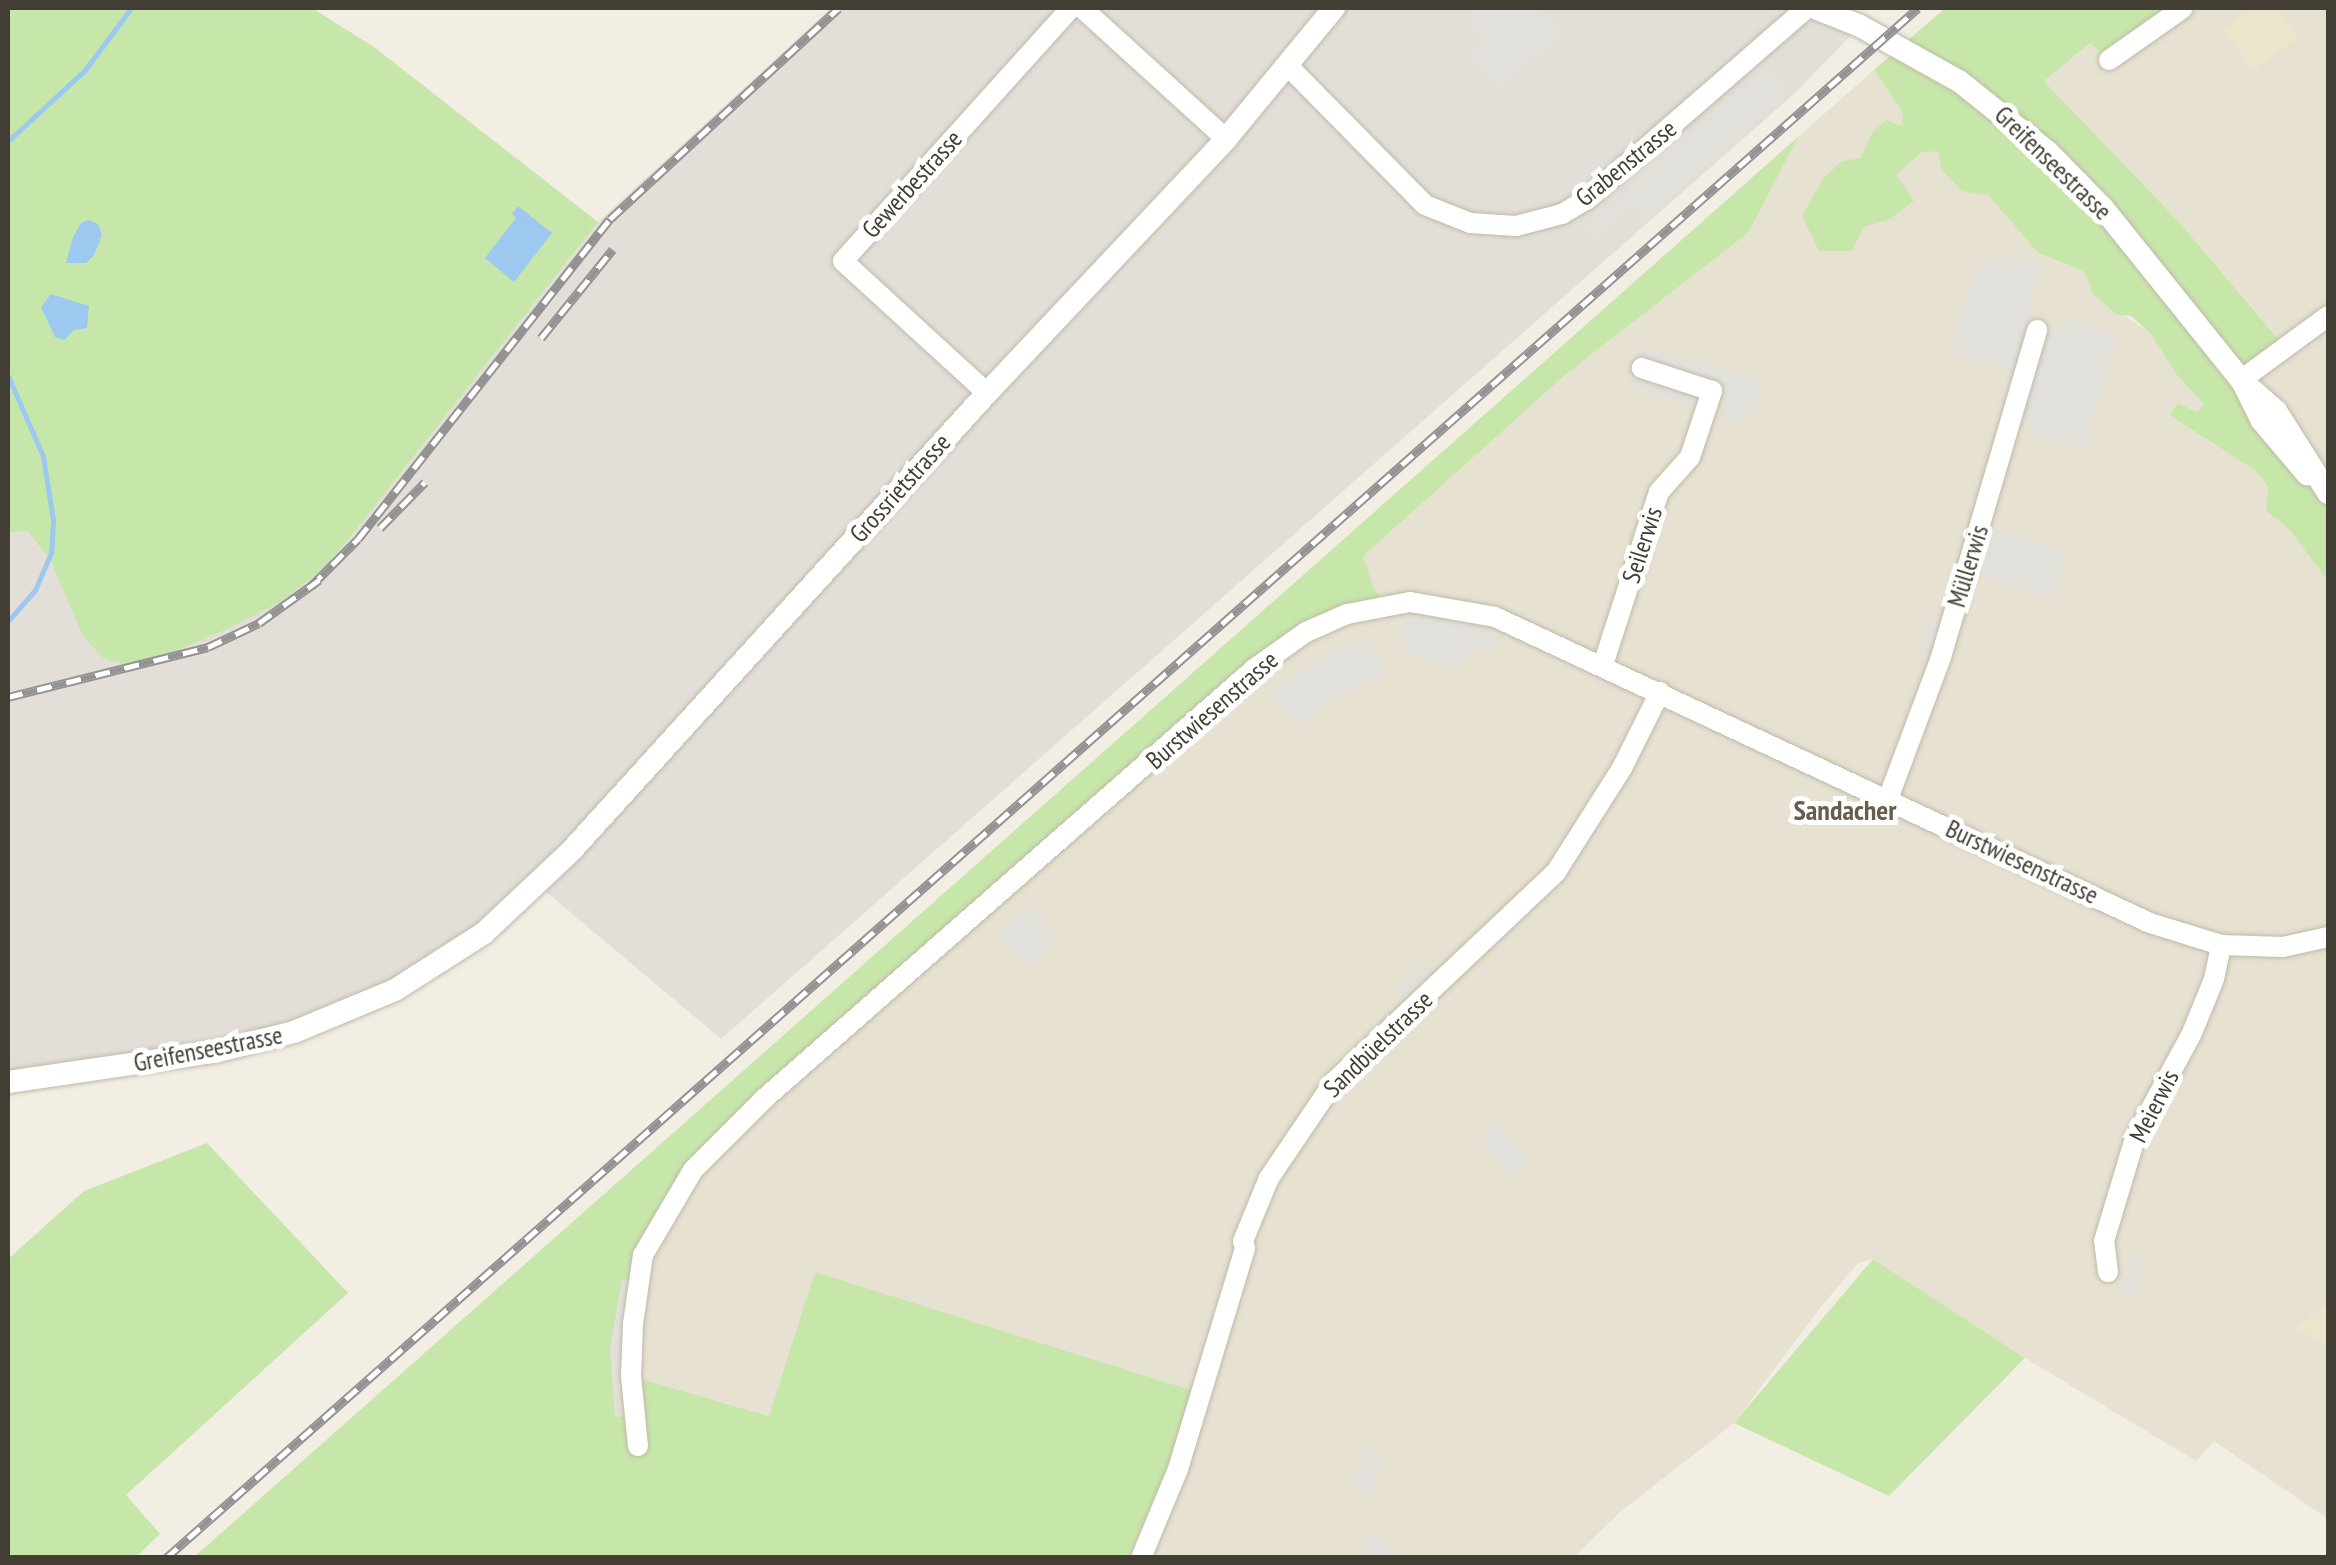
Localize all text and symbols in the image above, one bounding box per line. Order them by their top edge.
street label: Greifenseestrasse [1988,100,2118,226]
street label: Grabenstrasse [1570,113,1682,213]
street label: Gewerbestrasse [856,124,968,244]
street label: Grossrietstrasse [843,428,957,548]
street label: Seilerwis [1616,503,1668,587]
street label: Müllerwis [1941,521,1995,611]
street label: Burstwiesenstrasse [1140,645,1284,775]
district label: Sandacher [1793,793,1897,827]
street label: Burstwiesenstrasse [1941,814,2103,910]
street label: Sandbüelstrasse [1317,985,1439,1103]
street label: Greifenseestrasse [131,1020,285,1078]
street label: Meierwis [2123,1065,2185,1147]

